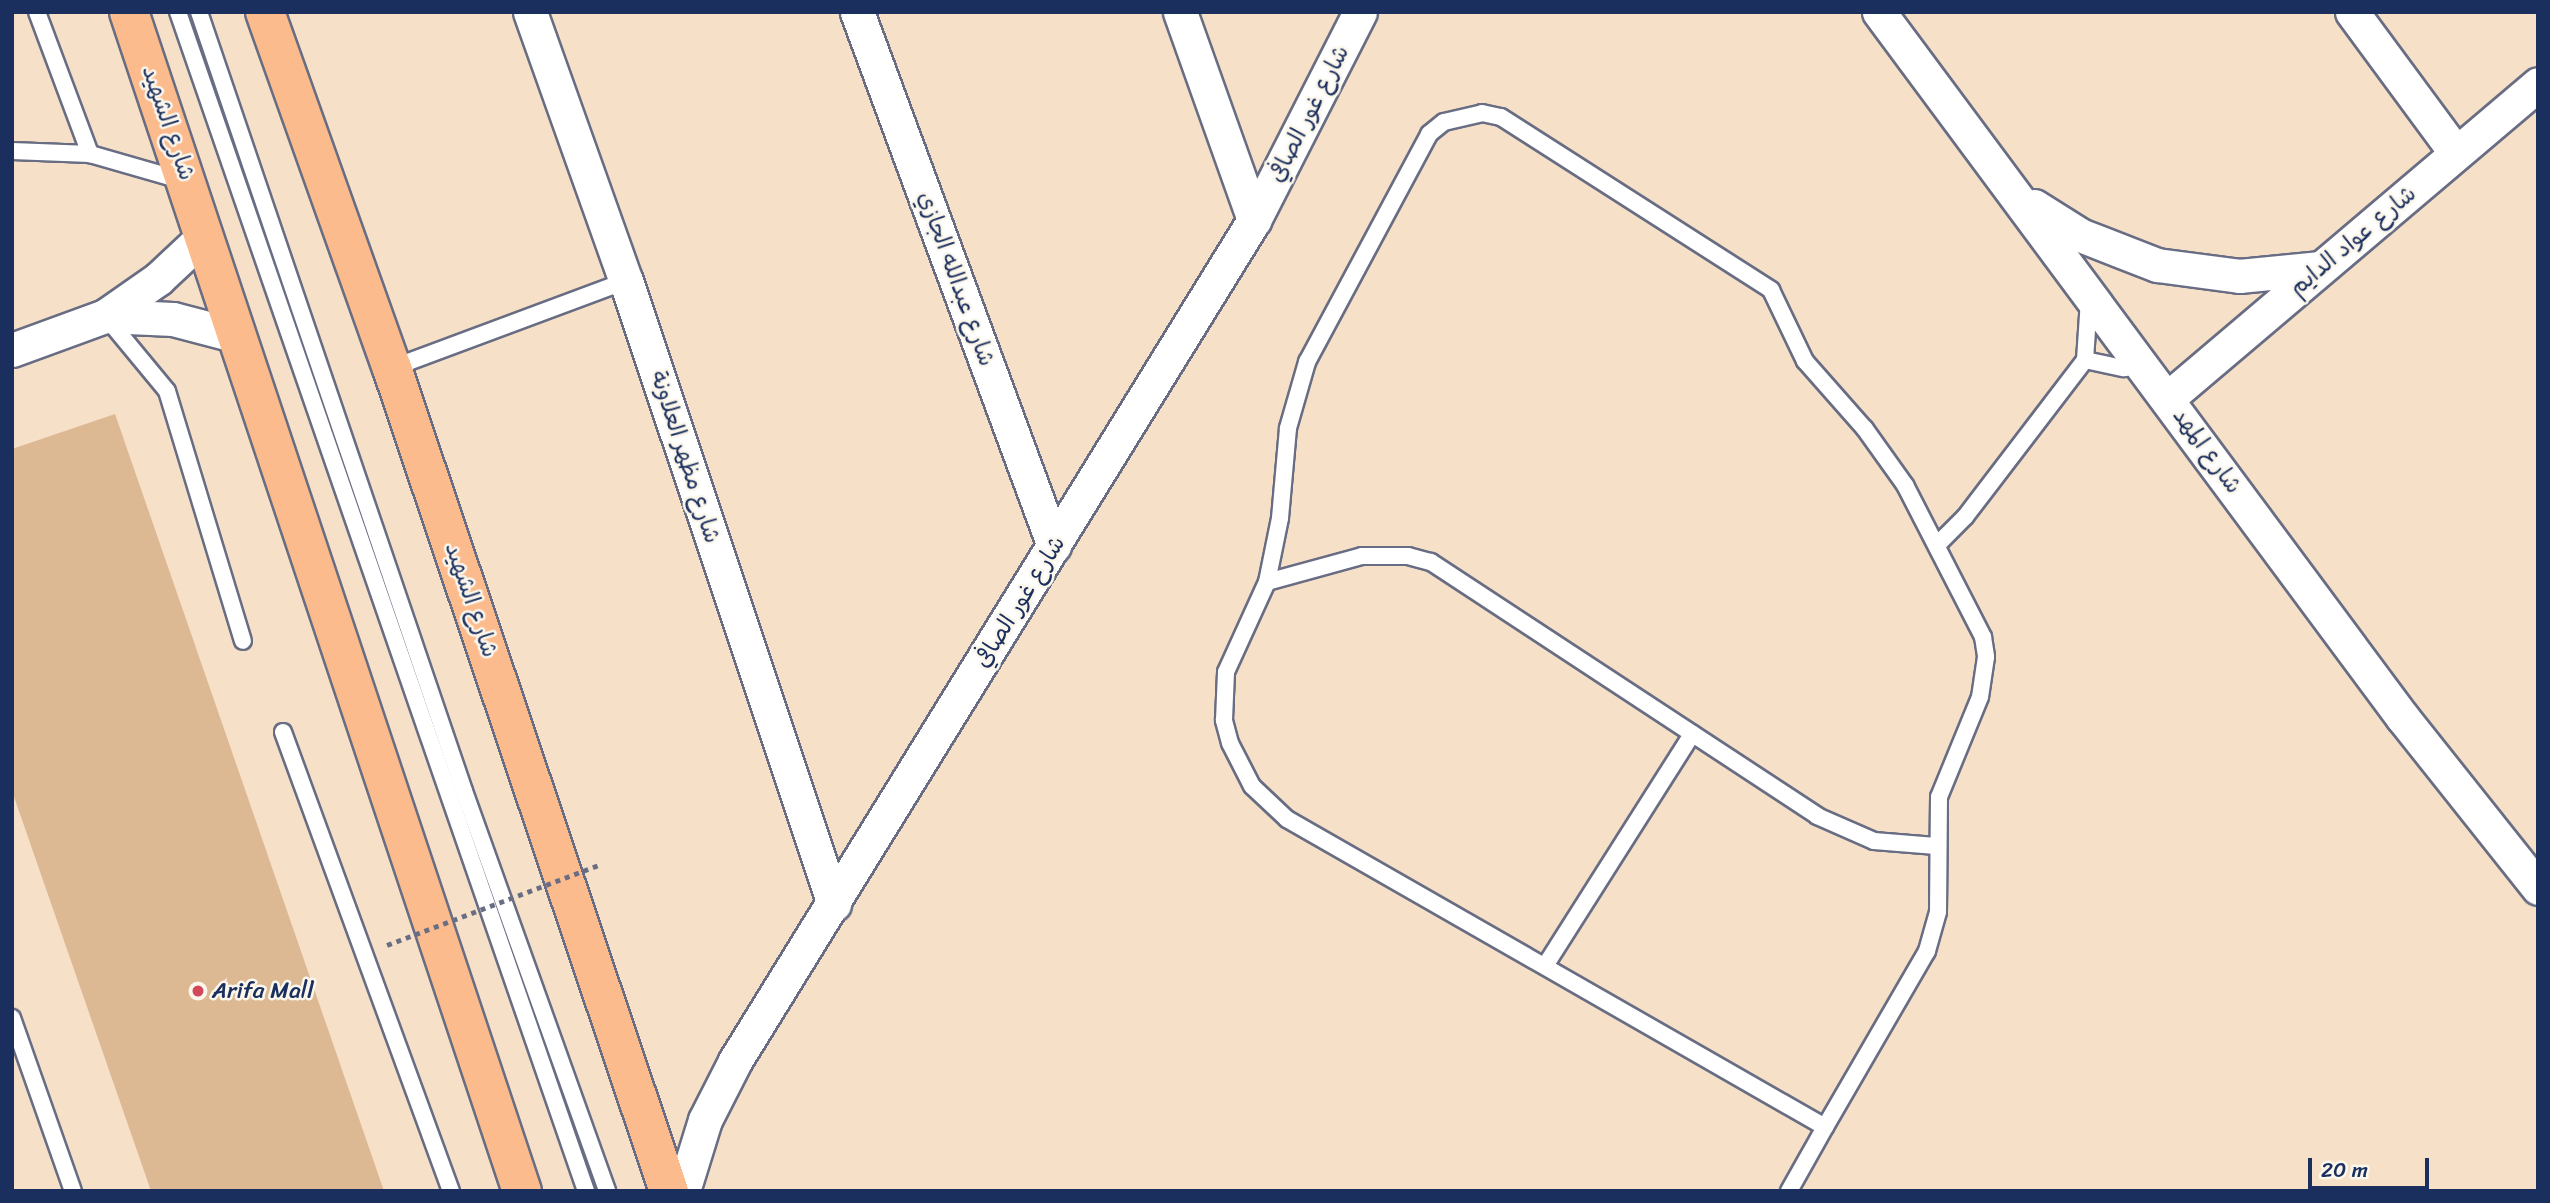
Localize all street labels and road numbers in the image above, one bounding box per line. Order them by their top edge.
street label: شارع غور الصافي [1263,41,1355,187]
street label: شارع الشهيد [136,62,200,184]
street label: شارع عواد الدايم [2284,180,2422,302]
street label: شارع عبدالله الجازي [912,188,1000,370]
street label: شارع مظهر العلاونة [644,367,726,547]
street label: شارع المهد [2167,403,2247,499]
street label: شارع غور الصافي [969,531,1071,673]
street label: شارع الشهيد [439,539,503,661]

